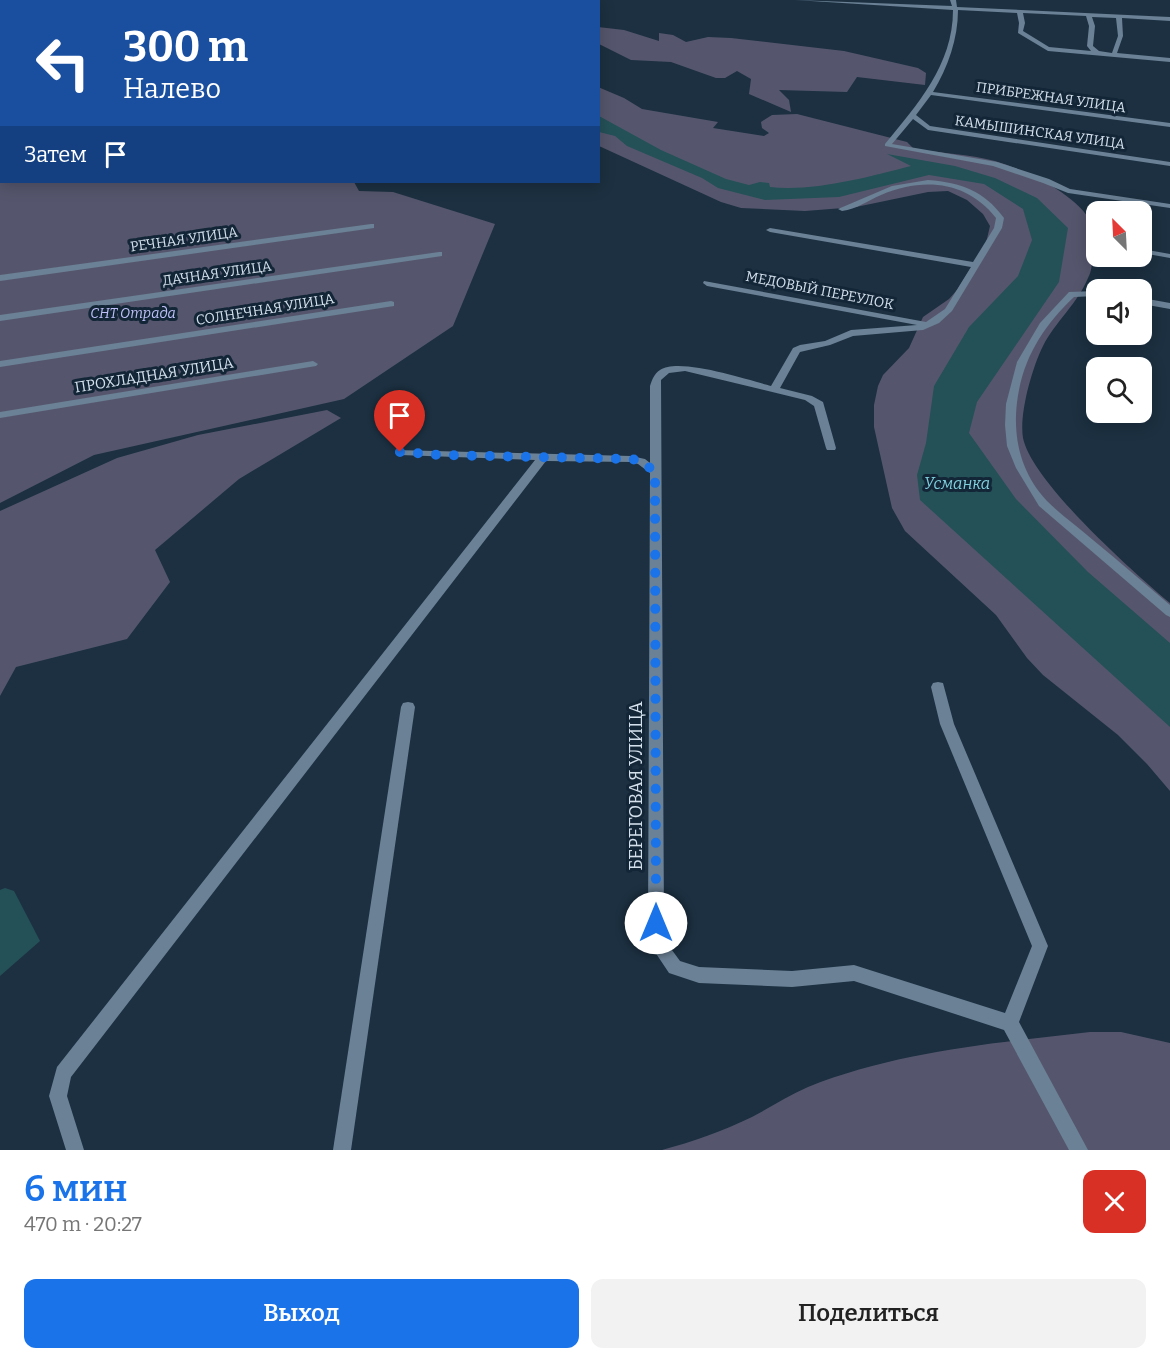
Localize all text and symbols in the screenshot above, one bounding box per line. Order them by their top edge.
text: 300 m [123,22,248,72]
icon: left [24,24,102,102]
text: Налево [123,73,221,105]
street label: ПРИБРЕЖНАЯ УЛИЦА [975,79,1127,116]
street label: КАМЫШИНСКАЯ УЛИЦА [954,112,1126,153]
icon: arrive [99,138,132,171]
text: Затем [24,141,87,168]
north arrow [1086,201,1152,267]
map controls [1086,201,1152,423]
street label: РЕЧНАЯ УЛИЦА [129,224,239,255]
street label: ДАЧНАЯ УЛИЦА [161,257,273,290]
street label: МЕДОВЫЙ ПЕРЕУЛОК [744,267,896,313]
button: sound [1086,279,1152,345]
street label: СОЛНЕЧНАЯ УЛИЦА [195,290,336,329]
park label: СНТ Отрада [90,305,176,322]
street label: ПРОХЛАДНАЯ УЛИЦА [73,353,235,396]
button: search [1086,357,1152,423]
pin [374,390,425,452]
icon: arrive [383,399,416,432]
water label: Усманка [924,474,990,493]
street label: БЕРЕГОВАЯ УЛИЦА [625,701,647,871]
position arrow [624,891,688,955]
text: 6 мин [24,1167,127,1211]
button: close [1083,1170,1146,1233]
text: 470 m · 20:27 [24,1212,142,1236]
button: Выход [24,1279,579,1348]
button: Поделиться [591,1279,1146,1348]

